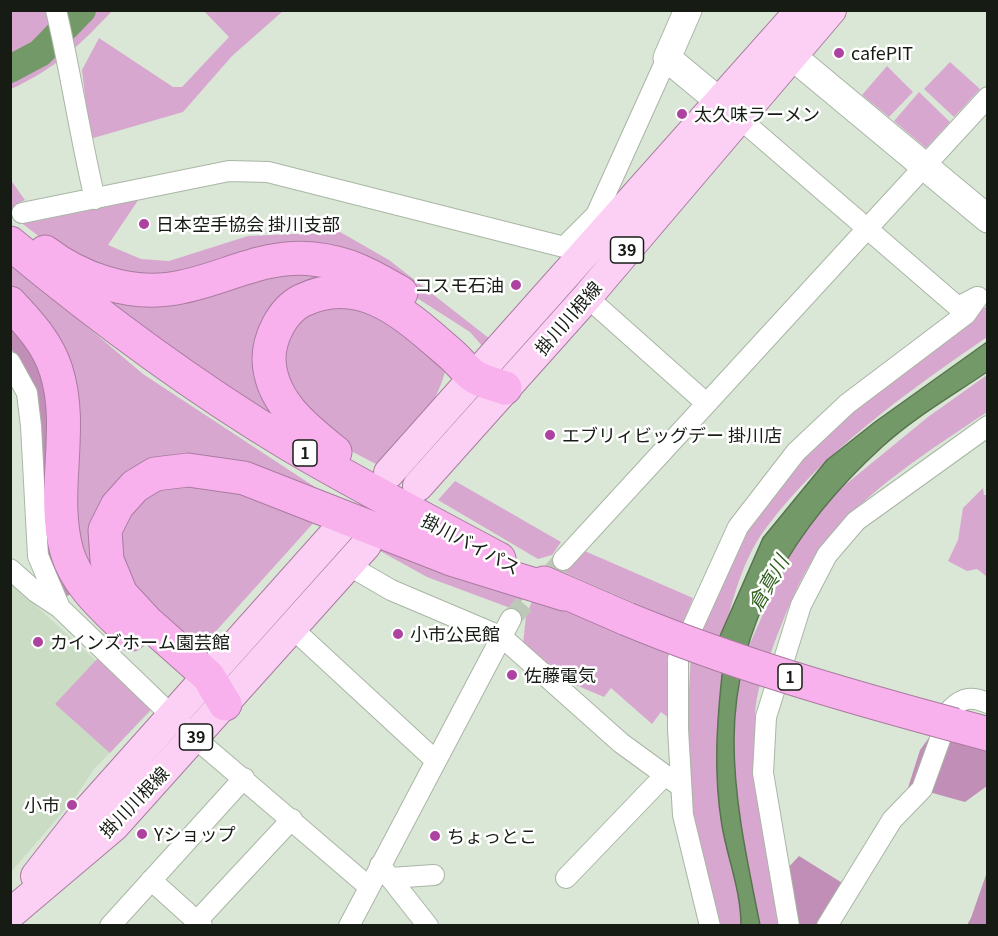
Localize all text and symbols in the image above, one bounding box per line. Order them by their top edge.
place label: cafePIT [851,42,913,64]
marker: cafePIT [832,46,846,60]
place label: 太久味ラーメン [694,103,820,125]
marker: 太久味ラーメン [675,107,689,121]
place label: 日本空手協会 掛川支部 [156,213,340,235]
marker: 日本空手協会 掛川支部 [137,217,151,231]
road number: 39 [610,237,644,263]
place label: コスモ石油 [414,274,504,296]
street label: 掛川川根線 [530,277,606,359]
marker: コスモ石油 [509,278,523,292]
place label: エブリィビッグデー 掛川店 [562,424,782,446]
marker: エブリィビッグデー 掛川店 [543,428,557,442]
road number: 1 [293,440,317,466]
street label: 掛川バイパス [418,509,524,579]
water label: 倉真川 [743,551,793,615]
place label: 小市公民館 [410,623,500,645]
marker: 小市公民館 [391,627,405,641]
place label: カインズホーム園芸館 [50,631,230,653]
marker: カインズホーム園芸館 [31,635,45,649]
place label: 佐藤電気 [524,664,596,686]
road number: 1 [778,664,802,690]
marker: 佐藤電気 [505,668,519,682]
road number: 39 [180,724,212,750]
street label: 掛川川根線 [95,762,173,842]
place label: 小市 [24,794,60,816]
marker: 小市 [65,798,79,812]
place label: Yショップ [154,823,236,845]
place label: ちょっとこ [447,825,537,847]
marker: Yショップ [135,827,149,841]
marker: ちょっとこ [428,829,442,843]

